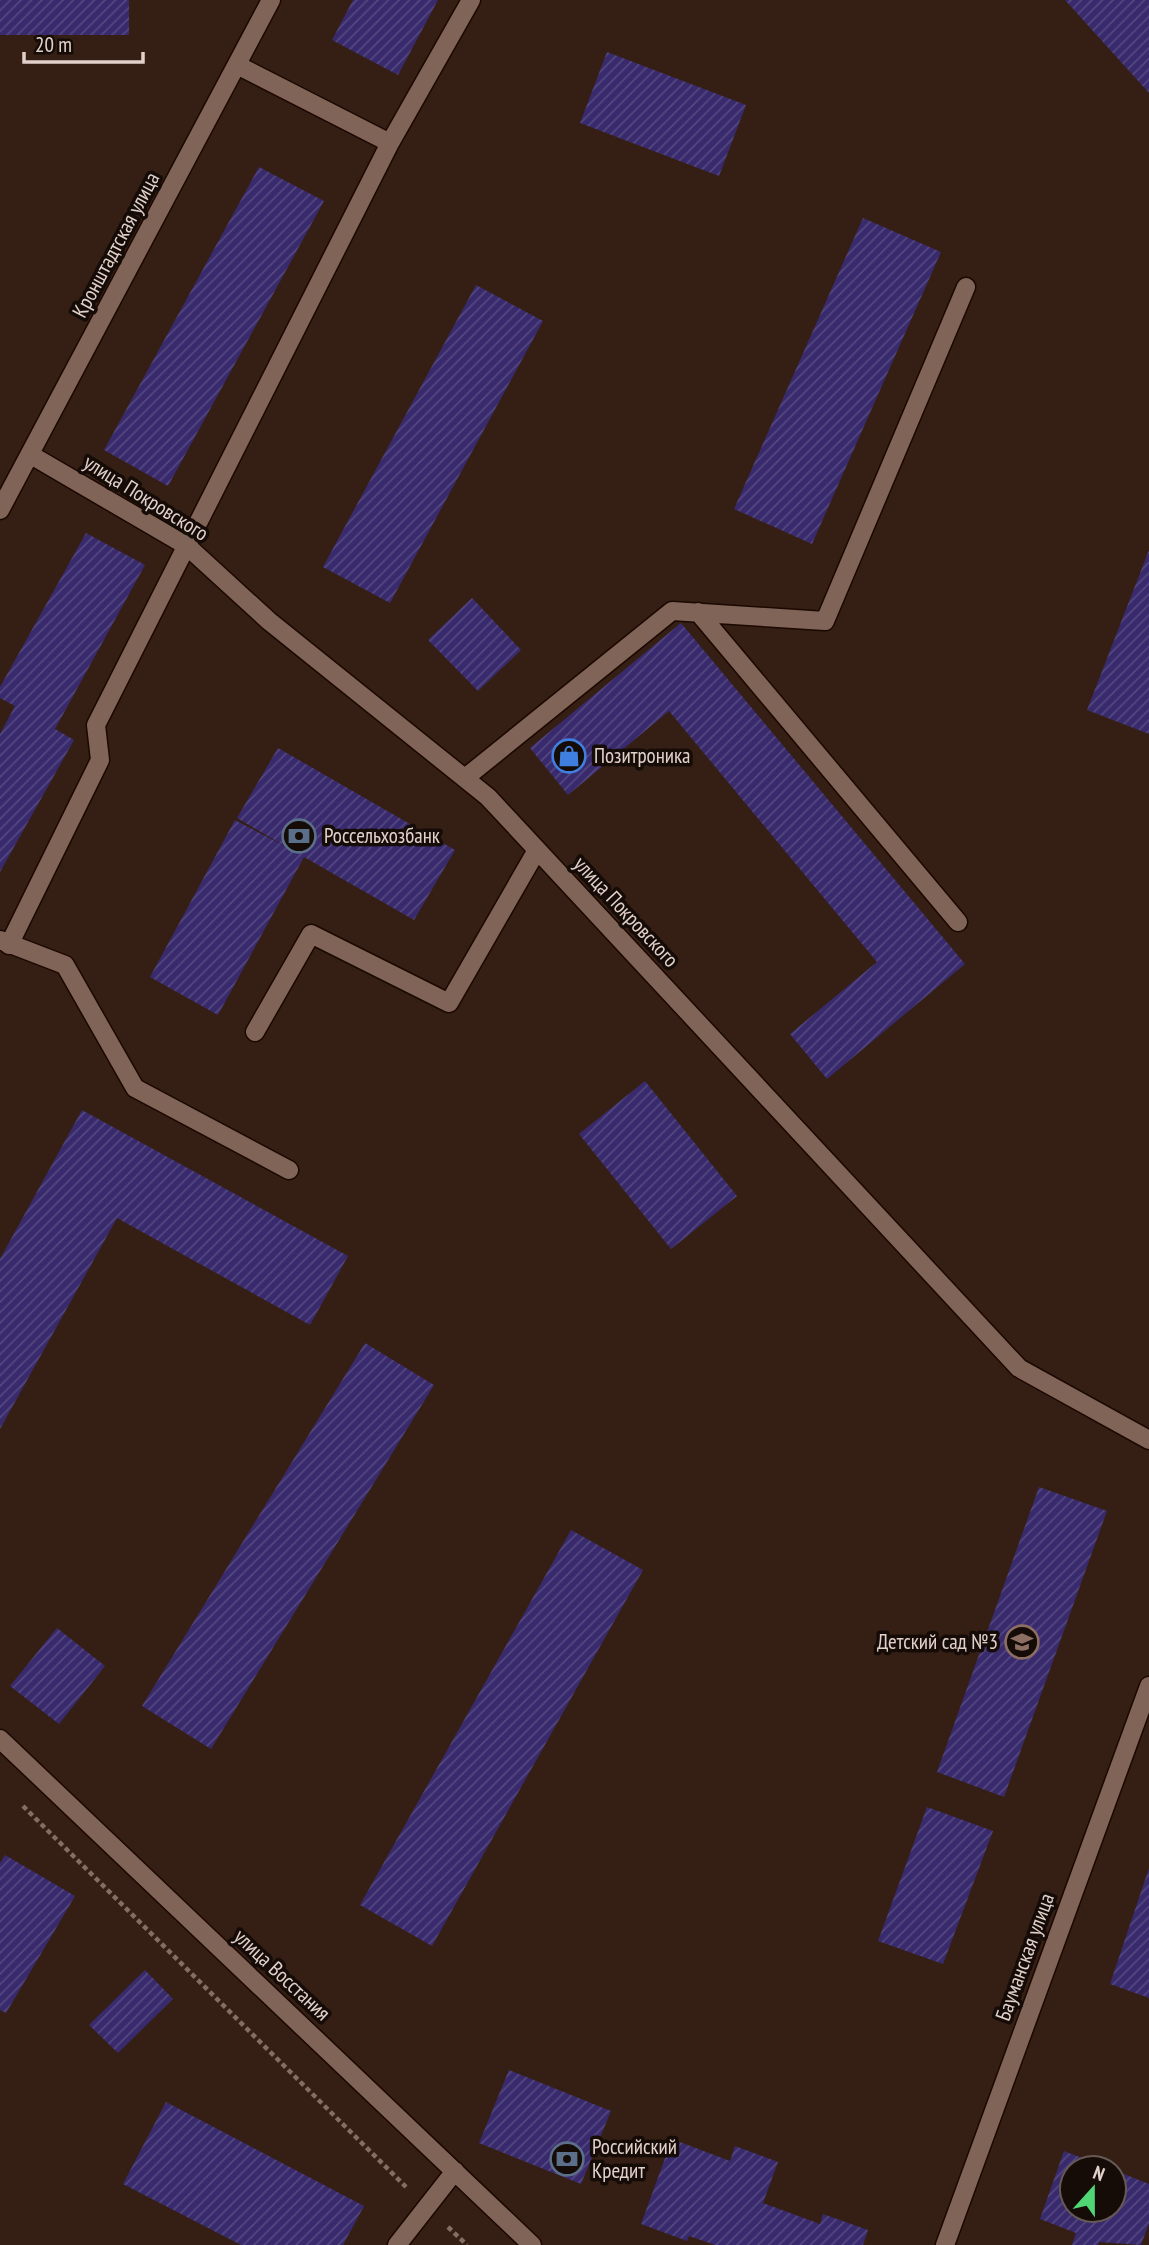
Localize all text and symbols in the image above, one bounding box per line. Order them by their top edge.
scale bar [24,21,144,65]
text: 20 m [35,31,72,58]
street label: Кронштадтская улица [66,168,165,322]
street label: улица Покровского [79,449,214,547]
shop icon: Позитроника [550,737,588,775]
place label: Позитроника [594,742,691,769]
bank icon: Россельхозбанк [280,817,318,855]
place label: Россельхозбанк [324,822,440,849]
street label: улица Покровского [568,851,685,973]
school or university icon: Детский сад №3 [1003,1623,1041,1661]
place label: Детский сад №3 [877,1628,998,1655]
street label: Бауманская улица [989,1889,1060,2024]
street label: улица Восстания [228,1923,336,2026]
place label: Российский Кредит [592,2133,677,2184]
bank icon: Российский Кредит [548,2140,586,2178]
north arrow [1058,2154,1128,2224]
text: N [1090,2160,1108,2186]

